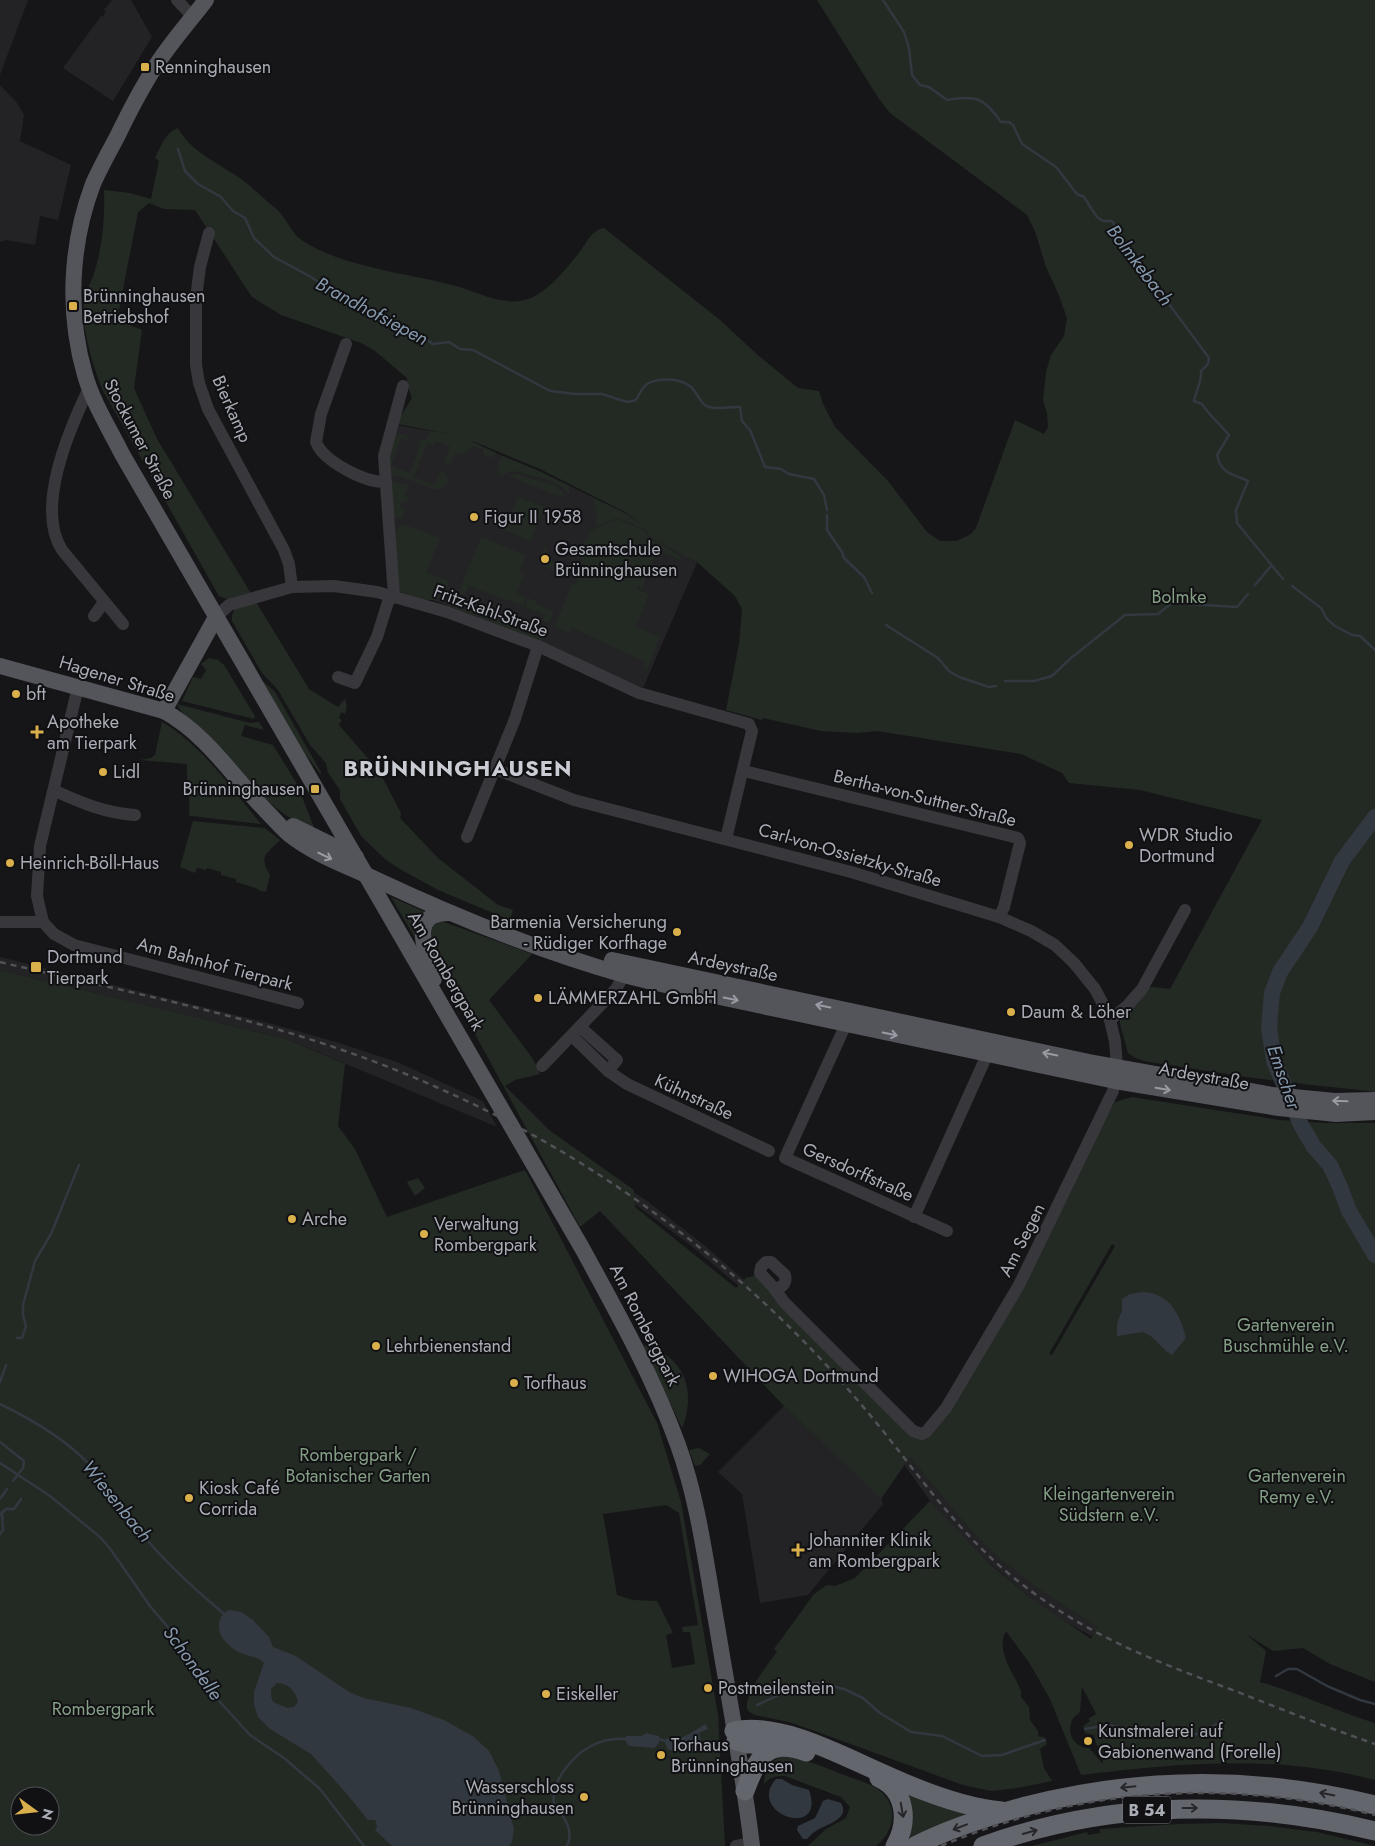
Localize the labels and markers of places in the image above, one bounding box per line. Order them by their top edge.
place label: Renninghausen [155,54,271,80]
marker: Renninghausen [139,61,151,73]
place label: Brünninghausen Betriebshof [83,283,206,330]
marker: Brünninghausen Betriebshof [67,300,79,312]
place label: Figur II 1958 [484,504,582,530]
marker: Figur II 1958 [468,511,480,523]
place label: Gesamtschule Brünninghausen [555,536,678,583]
marker: Gesamtschule Brünninghausen [539,553,551,565]
place label: bft [26,681,46,707]
marker: bft [10,688,22,700]
place label: Apotheke am Tierpark [47,709,137,756]
marker: Apotheke am Tierpark [31,726,43,738]
place label: Lidl [113,759,140,785]
marker: Lidl [97,766,109,778]
place label: Brünninghausen [183,776,305,802]
marker: Brünninghausen [309,783,321,795]
place label: WDR Studio Dortmund [1139,822,1233,869]
marker: WDR Studio Dortmund [1123,839,1135,851]
place label: Heinrich-Böll-Haus [20,850,159,876]
marker: Heinrich-Böll-Haus [4,857,16,869]
place label: Barmenia Versicherung - Rüdiger Korfhage [490,909,667,956]
marker: Barmenia Versicherung - Rüdiger Korfhage [671,926,683,938]
place label: Dortmund Tierpark [47,944,123,991]
marker: Dortmund Tierpark [29,960,43,974]
place label: LÄMMERZAHL GmbH [548,985,717,1011]
marker: LÄMMERZAHL GmbH [532,992,544,1004]
place label: Daum & Löher [1021,999,1132,1025]
marker: Daum & Löher [1005,1006,1017,1018]
place label: Arche [302,1206,347,1232]
place label: Verwaltung Rombergpark [434,1211,537,1258]
marker: Arche [286,1213,298,1225]
marker: Verwaltung Rombergpark [418,1228,430,1240]
place label: Lehrbienenstand [386,1333,511,1359]
marker: Lehrbienenstand [370,1340,382,1352]
place label: WIHOGA Dortmund [723,1363,879,1389]
place label: Torfhaus [524,1370,587,1396]
marker: WIHOGA Dortmund [707,1370,719,1382]
marker: Torfhaus [508,1377,520,1389]
place label: Kiosk Café Corrida [199,1475,280,1522]
marker: Kiosk Café Corrida [183,1492,195,1504]
place label: Johanniter Klinik am Rombergpark [807,1527,940,1574]
marker: Johanniter Klinik am Rombergpark [791,1543,805,1557]
place label: Postmeilenstein [718,1675,835,1701]
place label: Eiskeller [556,1681,619,1707]
marker: Postmeilenstein [702,1682,714,1694]
marker: Eiskeller [540,1688,552,1700]
place label: Kunstmalerei auf Gabionenwand (Forelle) [1098,1718,1282,1765]
place label: Torhaus Brünninghausen [671,1732,794,1779]
marker: Kunstmalerei auf Gabionenwand (Forelle) [1082,1735,1094,1747]
marker: Torhaus Brünninghausen [655,1749,667,1761]
place label: Wasserschloss Brünninghausen [452,1774,574,1821]
marker: Wasserschloss Brünninghausen [578,1791,590,1803]

